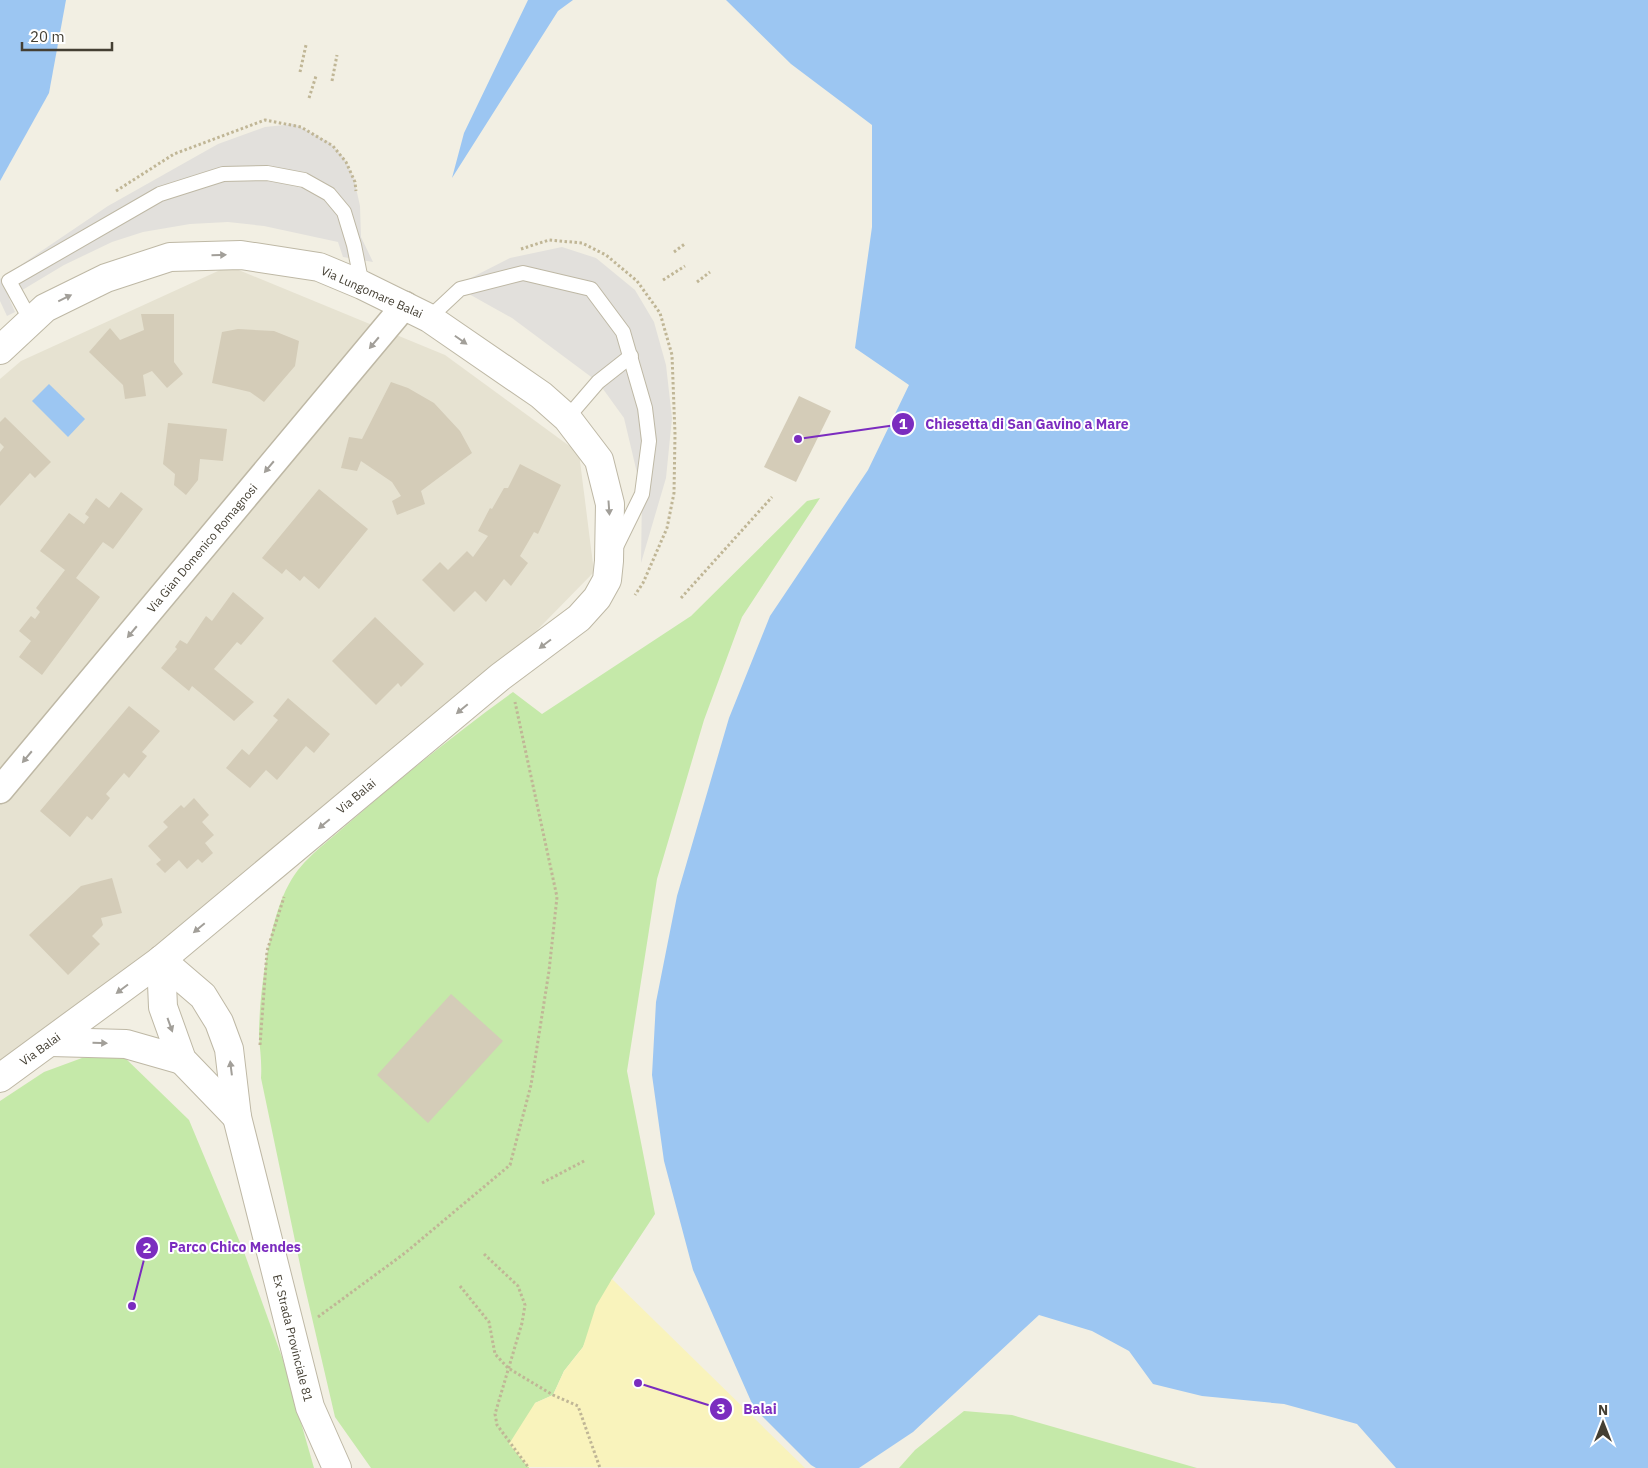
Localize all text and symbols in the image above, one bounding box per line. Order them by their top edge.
scale bar [22,20,112,52]
text: 20 m [30,27,65,46]
one-way arrow [211,251,227,259]
street label: Via Lungomare Balai [319,263,425,321]
one-way arrow [58,294,72,302]
one-way arrow [454,335,468,345]
one-way arrow [368,336,379,349]
callout: Chiesetta di San Gavino a Mare [890,410,1139,439]
text: 1 [898,414,908,433]
text: Chiesetta di San Gavino a Mare [925,415,1129,433]
one-way arrow [264,461,275,474]
street label: Via Gian Domenico Romagnosi [144,480,260,616]
one-way arrow [606,500,614,516]
one-way arrow [126,626,137,639]
one-way arrow [539,638,552,649]
one-way arrow [456,703,469,714]
one-way arrow [22,750,33,763]
street label: Via Balai [333,775,379,817]
one-way arrow [317,818,330,829]
one-way arrow [193,923,206,934]
one-way arrow [115,984,129,994]
one-way arrow [166,1018,174,1033]
street label: Via Balai [17,1029,63,1069]
one-way arrow [92,1039,108,1047]
one-way arrow [227,1060,235,1076]
callout: Parco Chico Mendes [134,1233,311,1262]
text: 2 [142,1238,152,1257]
text: Parco Chico Mendes [169,1238,301,1256]
street label: Ex Strada Provinciale 81 [270,1273,316,1403]
callout: Balai [708,1394,787,1423]
north arrow [1578,1398,1628,1448]
text: 3 [716,1399,726,1418]
text: Balai [743,1400,777,1418]
text: N [1598,1401,1608,1419]

